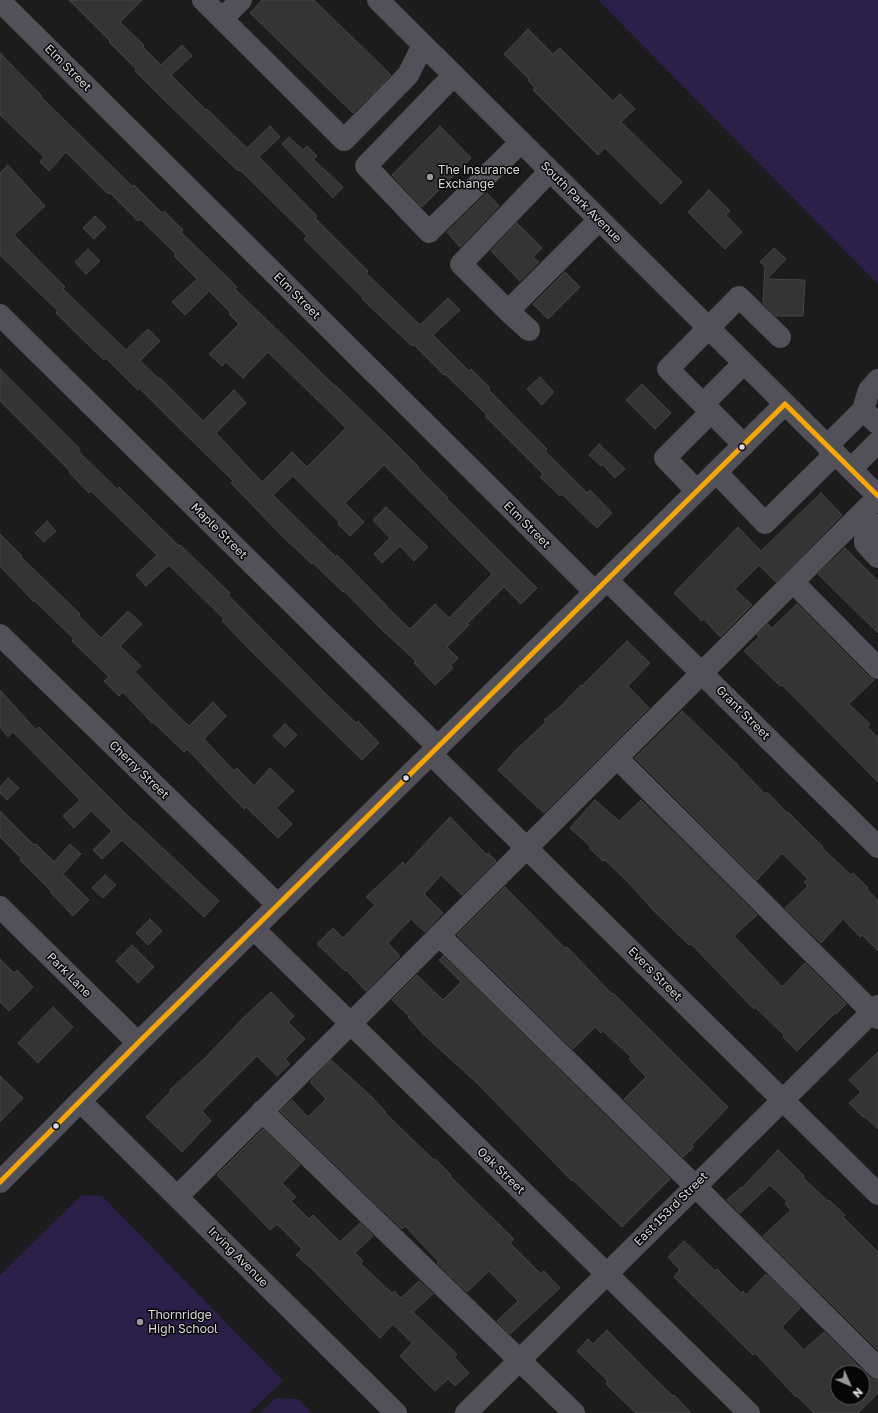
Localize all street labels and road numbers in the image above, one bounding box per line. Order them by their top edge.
street label: Elm Street [42,42,94,94]
street label: South Park Avenue [537,158,625,246]
street label: Elm Street [271,270,323,322]
street label: Elm Street [501,499,553,551]
street label: Maple Street [188,500,250,562]
street label: Grant Street [713,683,773,743]
street label: Cherry Street [106,738,172,802]
street label: Evers Street [625,944,685,1004]
street label: Park Lane [44,950,94,1000]
street label: Oak Street [474,1145,528,1197]
street label: East 153rd Street [631,1169,711,1249]
street label: Irving Avenue [205,1224,271,1290]

